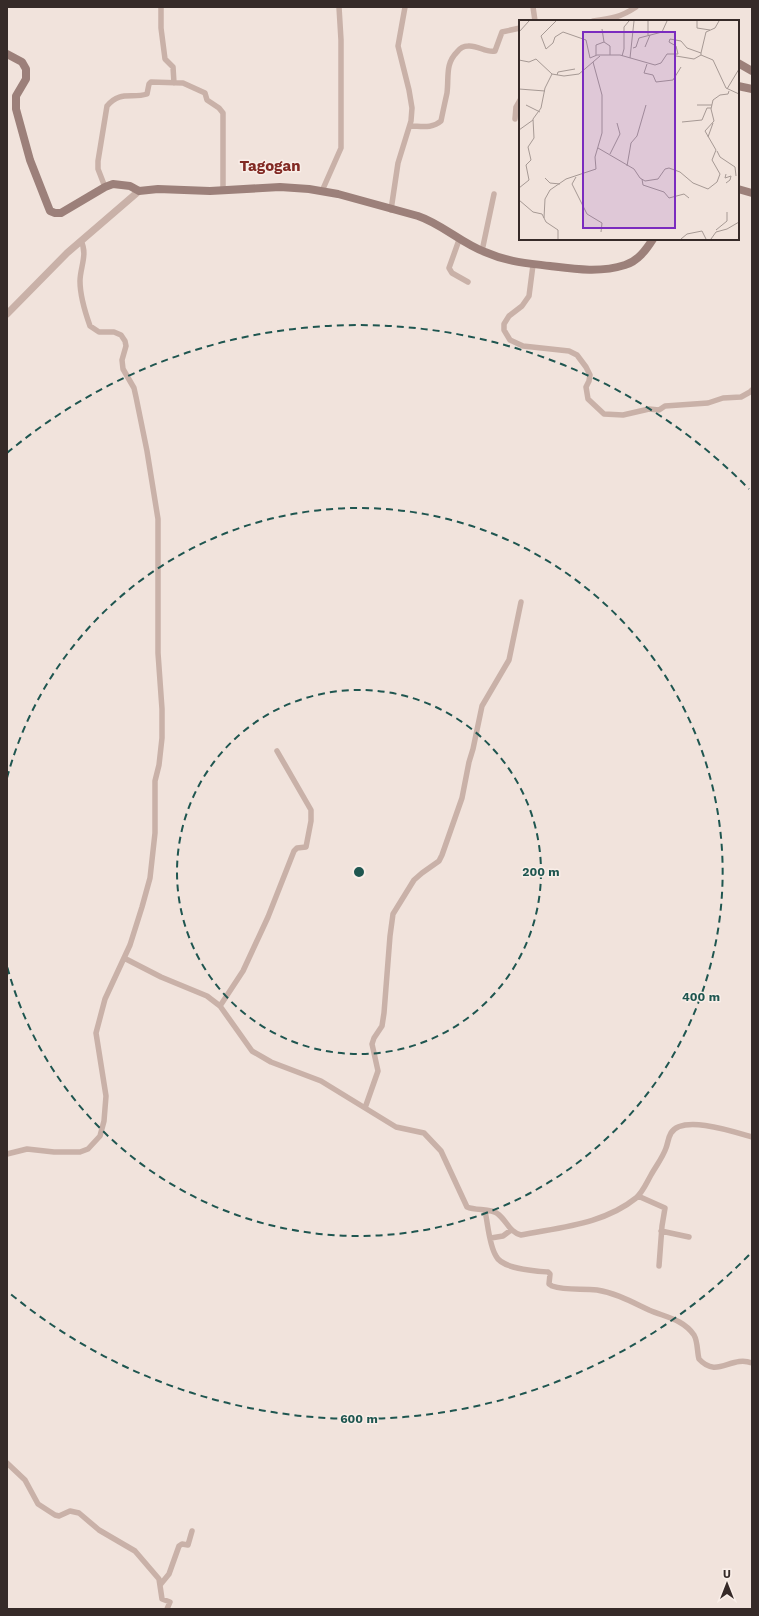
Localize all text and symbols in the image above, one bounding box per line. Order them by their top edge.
inset map [519,20,739,240]
district label: Tagogan [240,157,300,175]
centre of rings [352,865,366,879]
text: 200 m [522,865,560,879]
text: 400 m [682,990,720,1004]
text: 600 m [340,1412,378,1426]
north arrow [707,1564,747,1604]
text: U [723,1568,731,1581]

